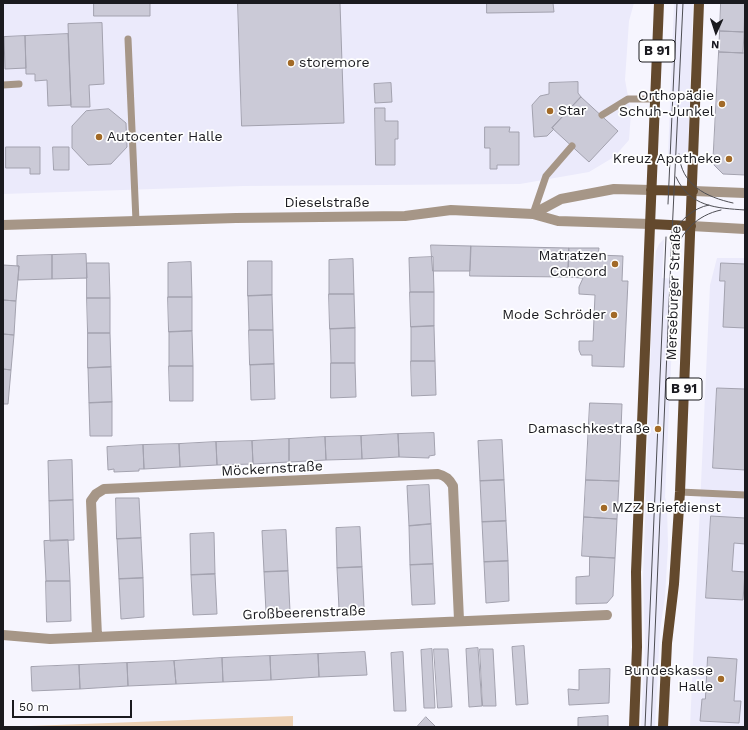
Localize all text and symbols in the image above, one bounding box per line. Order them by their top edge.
north arrow [696,12,736,52]
text: N [711,38,720,51]
road number: B 91 [639,40,675,62]
place label: storemore [299,55,370,71]
marker: storemore [286,58,296,68]
place label: Orthopädie Schuh-Junkel [619,88,714,120]
marker: Orthopädie Schuh-Junkel [717,99,727,109]
place label: Star [558,103,586,119]
marker: Star [545,106,555,116]
place label: Autocenter Halle [107,129,223,145]
marker: Autocenter Halle [94,132,104,142]
place label: Kreuz Apotheke [613,151,721,167]
marker: Kreuz Apotheke [724,154,734,164]
street label: Dieselstraße [285,195,369,211]
street label: Merseburger Straße [663,225,685,361]
place label: Matratzen Concord [538,248,607,280]
marker: Matratzen Concord [610,259,620,269]
place label: Mode Schröder [502,307,606,323]
marker: Mode Schröder [609,310,619,320]
road number: B 91 [666,378,702,400]
place label: Damaschkestraße [528,421,650,437]
marker: Damaschkestraße [653,424,663,434]
street label: Möckernstraße [221,458,323,480]
place label: MZZ Briefdienst [612,500,721,516]
marker: MZZ Briefdienst [599,503,609,513]
street label: Großbeerenstraße [242,602,366,624]
place label: Bundeskasse Halle [624,663,713,696]
marker: Bundeskasse Halle [716,674,726,684]
scale bar [14,692,134,718]
text: 50 m [19,700,49,714]

